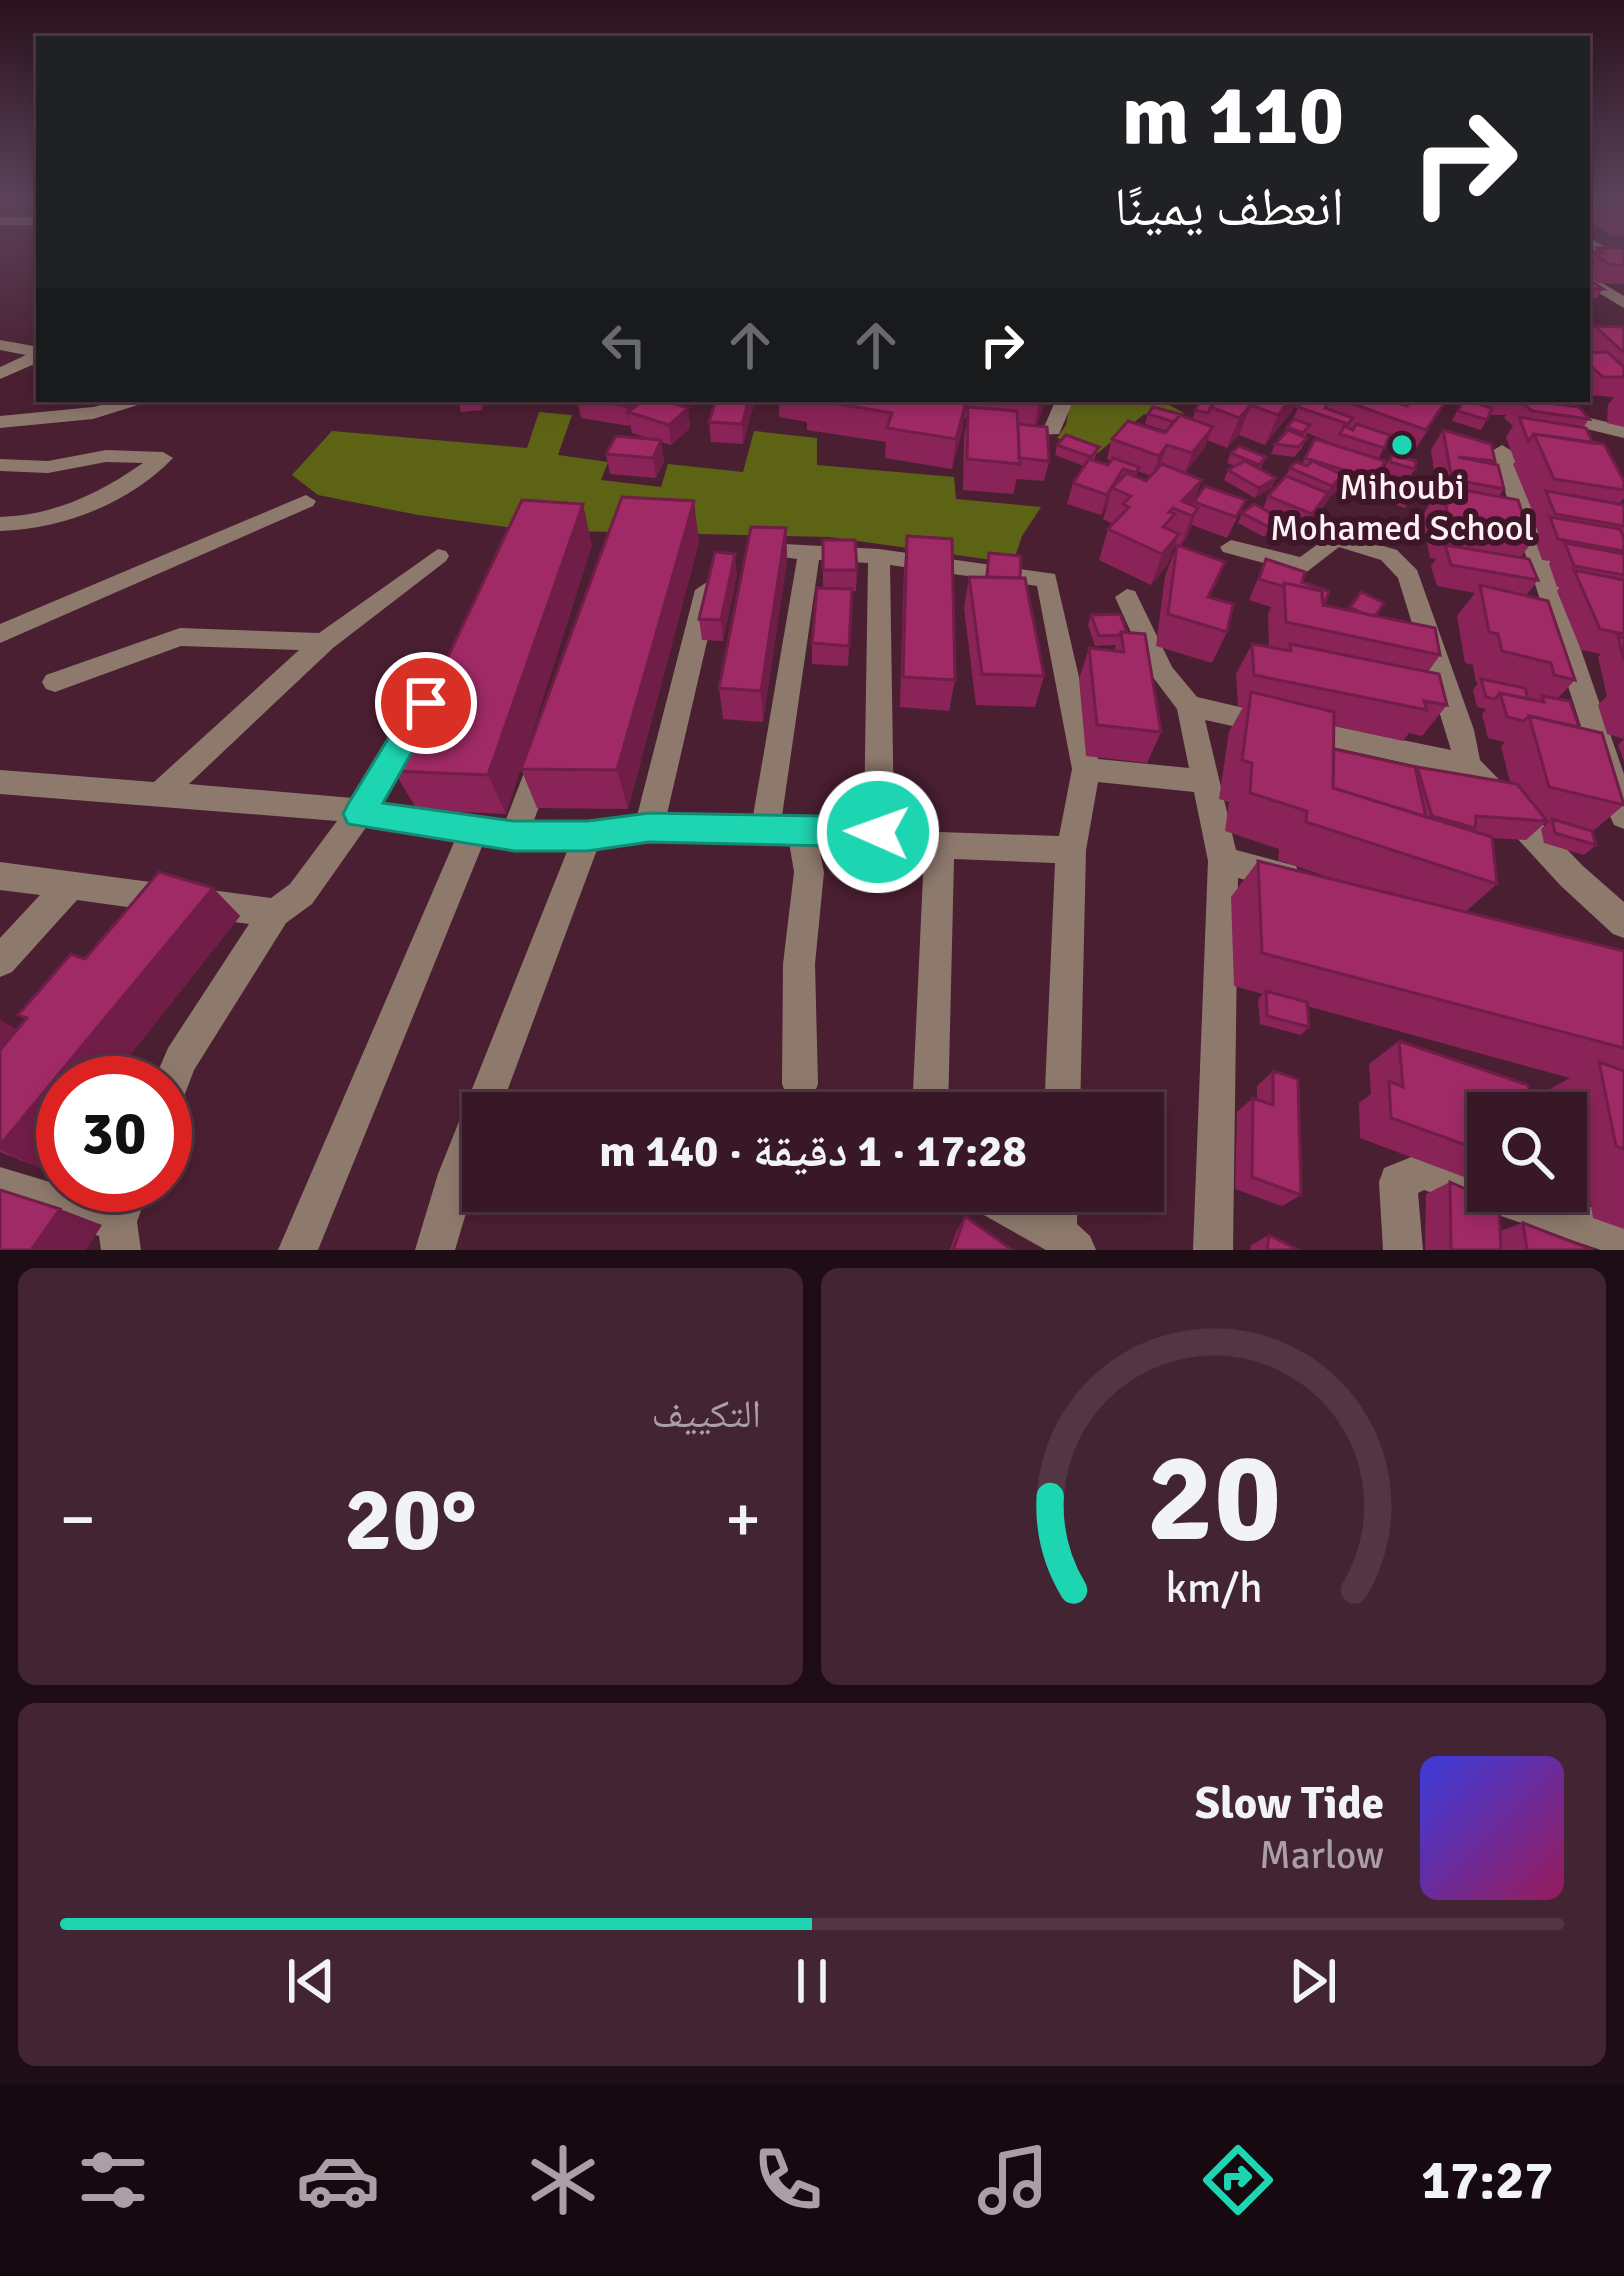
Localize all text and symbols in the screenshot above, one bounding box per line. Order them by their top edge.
text: 110 m [1122,64,1344,168]
icon: right [1386,84,1542,240]
text: انعطف يمينًا [1114,174,1344,241]
icon: left [591,312,657,378]
icon: ahead [717,312,783,378]
icon: ahead [843,312,909,378]
icon: right [969,312,1035,378]
marker: Mihoubi Mohamed School [1389,432,1415,458]
place label: Mihoubi Mohamed School [1270,465,1534,551]
pin [375,652,477,754]
icon: arrive [393,670,459,736]
position arrow [815,769,941,895]
speed limit sign: 30 [36,1056,192,1212]
map controls [1467,1092,1587,1212]
button: search [1467,1092,1587,1212]
text: 17:28 · 1 دقيقة · 140 m [599,1124,1027,1179]
text: التكييف [652,1390,761,1438]
text: 20 [1146,1422,1281,1575]
text: 20° [344,1464,477,1575]
text: − [60,1479,96,1560]
text: + [725,1479,761,1560]
text: km/h [1165,1561,1262,1614]
text: Slow Tide [1195,1776,1384,1831]
text: Marlow [1259,1831,1384,1879]
icon: previous [278,1948,344,2014]
icon: pause [779,1948,845,2014]
icon: next [1280,1948,1346,2014]
icon: filters [71,2138,155,2222]
icon: car [296,2138,380,2222]
icon: climate [521,2138,605,2222]
icon: phone [746,2138,830,2222]
icon: music [971,2138,1055,2222]
icon: directions [1196,2138,1280,2222]
text: 17:27 [1421,2147,1553,2214]

